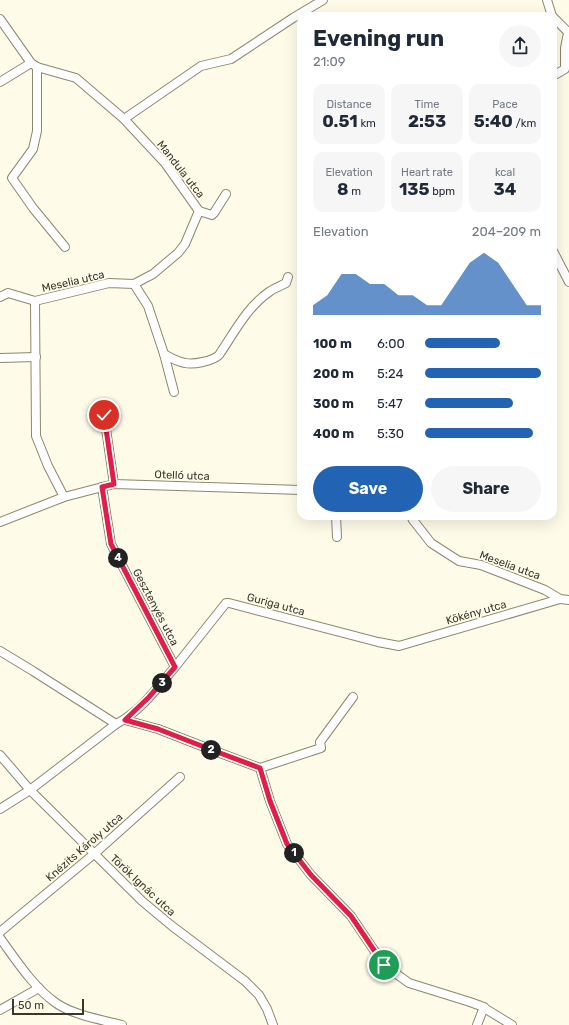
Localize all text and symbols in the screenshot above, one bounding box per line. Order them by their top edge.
text: Evening run [313,25,444,52]
button: share [499,25,541,67]
text: 21:09 [313,54,346,69]
text: Distance [326,98,372,111]
text: Time [415,98,439,111]
text: Pace [492,98,518,111]
text: 0.51 [322,111,358,131]
text: 2:53 [408,111,446,131]
text: 5:40 [474,111,513,131]
text: km [358,117,376,130]
text: /km [513,117,536,130]
street label: Mandula utca [154,138,207,201]
text: Elevation [325,166,373,179]
text: Heart rate [401,166,453,179]
text: kcal [495,166,515,179]
text: 8 [337,179,349,199]
text: 135 [399,179,430,199]
text: 34 [494,179,516,199]
text: m [349,185,361,198]
text: bpm [430,185,455,198]
text: Elevation [313,224,369,239]
text: 204–209 m [472,224,541,239]
street label: Meselia utca [41,268,106,295]
text: 100 m [313,336,352,351]
text: 6:00 [377,336,405,351]
text: 200 m [313,366,354,381]
text: 5:24 [377,366,404,381]
text: 300 m [313,396,354,411]
text: 5:47 [377,396,403,411]
pin [87,398,121,432]
icon: check [93,404,115,426]
text: 400 m [313,426,354,441]
text: 5:30 [377,426,404,441]
button: Save [313,466,423,512]
button: Share [431,466,541,512]
street label: Otelló utca [154,468,210,483]
pin: 4 [108,548,128,568]
street label: Meselia utca [478,548,542,582]
text: 4 [114,551,122,564]
street label: Gesztenyés utca [130,567,181,648]
street label: Guriga utca [246,591,306,618]
street label: Kökény utca [444,598,508,627]
pin: 3 [152,673,172,693]
text: 3 [158,676,166,689]
pin: 2 [201,740,221,760]
text: 2 [207,743,215,756]
street label: Knézits Károly utca [43,810,125,884]
pin: 1 [284,843,304,863]
text: 1 [291,846,297,859]
street label: Török Ignác utca [107,852,178,919]
pin [367,948,401,982]
icon: arrive [373,954,395,976]
scale bar [12,997,84,1016]
text: 50 m [18,999,44,1012]

